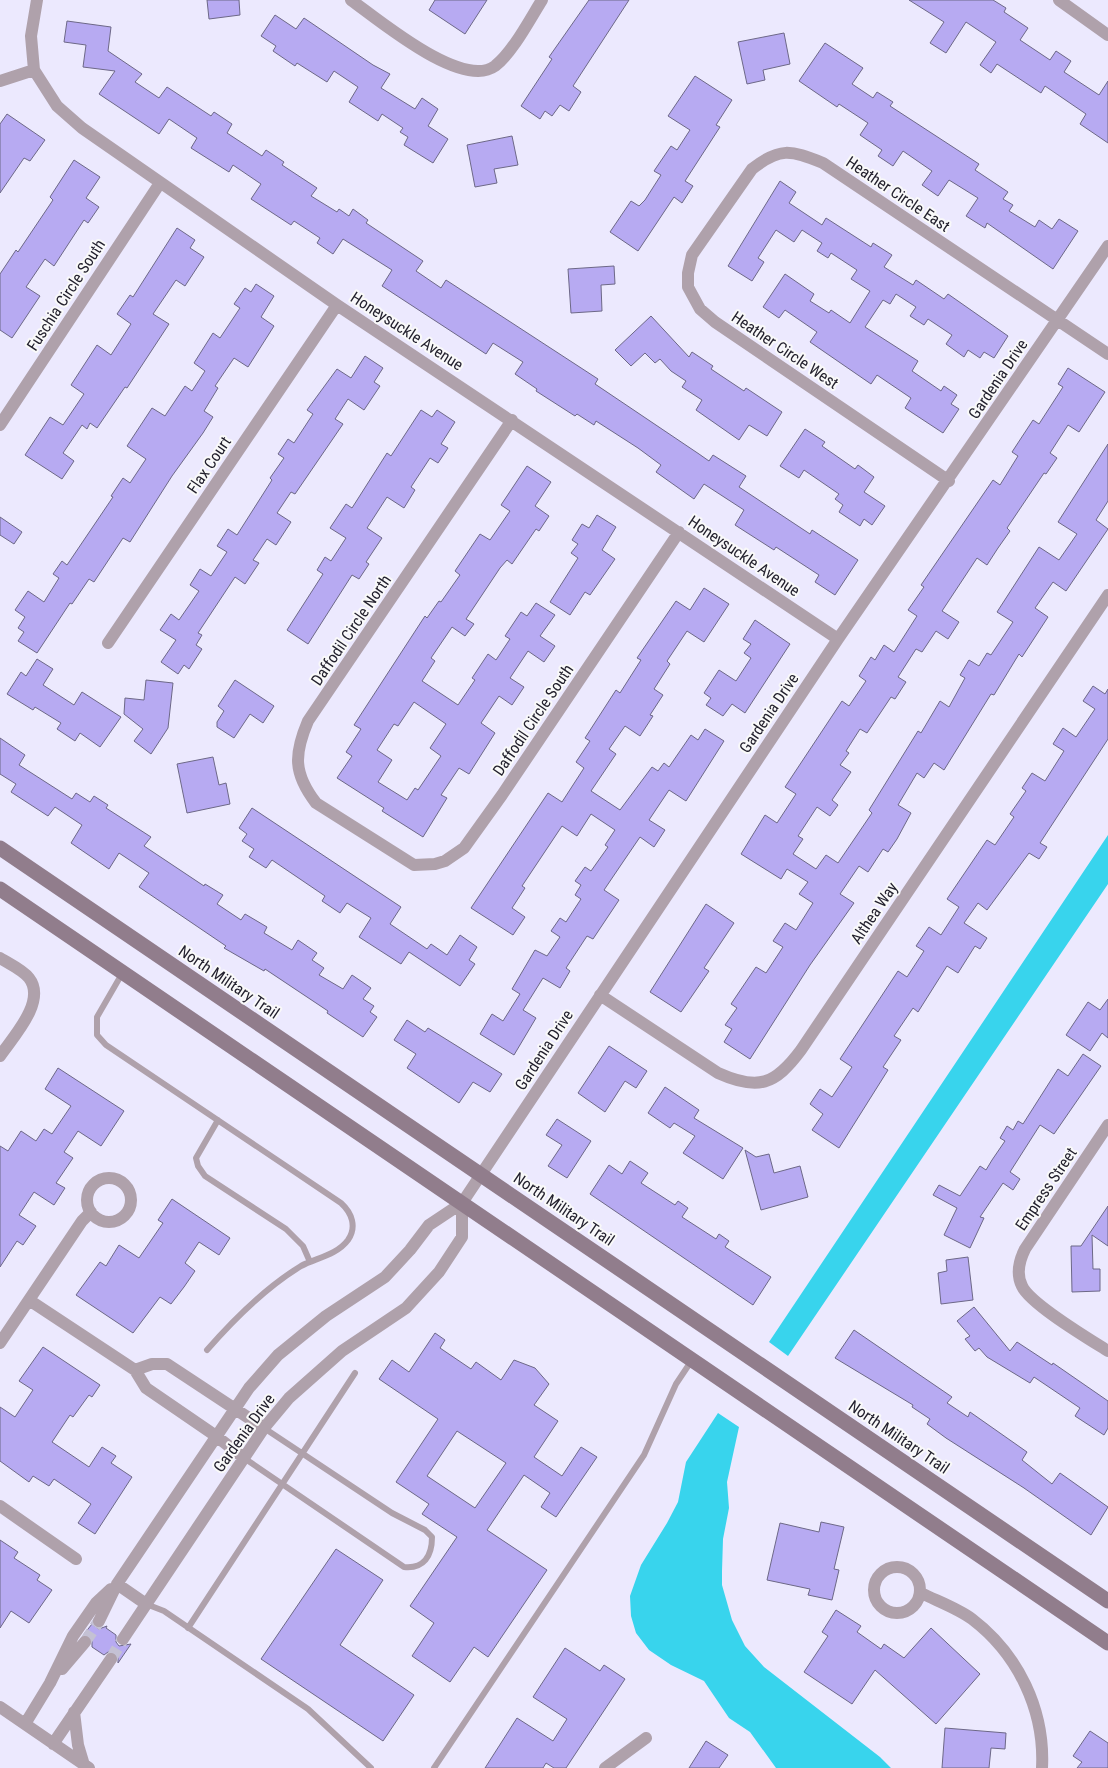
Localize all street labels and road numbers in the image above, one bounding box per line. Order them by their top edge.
street label: Heather Circle East [843,152,954,236]
street label: Fuschia Circle South [23,236,109,354]
street label: Honeysuckle Avenue [347,288,467,374]
street label: Heather Circle West [728,307,842,393]
street label: Gardenia Drive [964,336,1032,422]
street label: Flax Court [183,433,235,497]
street label: Honeysuckle Avenue [685,512,803,600]
street label: Daffodil Circle North [307,571,395,689]
street label: Daffodil Circle South [489,661,577,779]
street label: Gardenia Drive [735,670,803,756]
street label: Althea Way [846,878,902,947]
street label: North Military Trail [175,941,283,1023]
street label: Gardenia Drive [511,1006,577,1094]
street label: Empress Street [1011,1144,1081,1234]
street label: North Military Trail [510,1168,618,1250]
street label: Gardenia Drive [209,1390,279,1476]
street label: North Military Trail [845,1396,953,1478]

